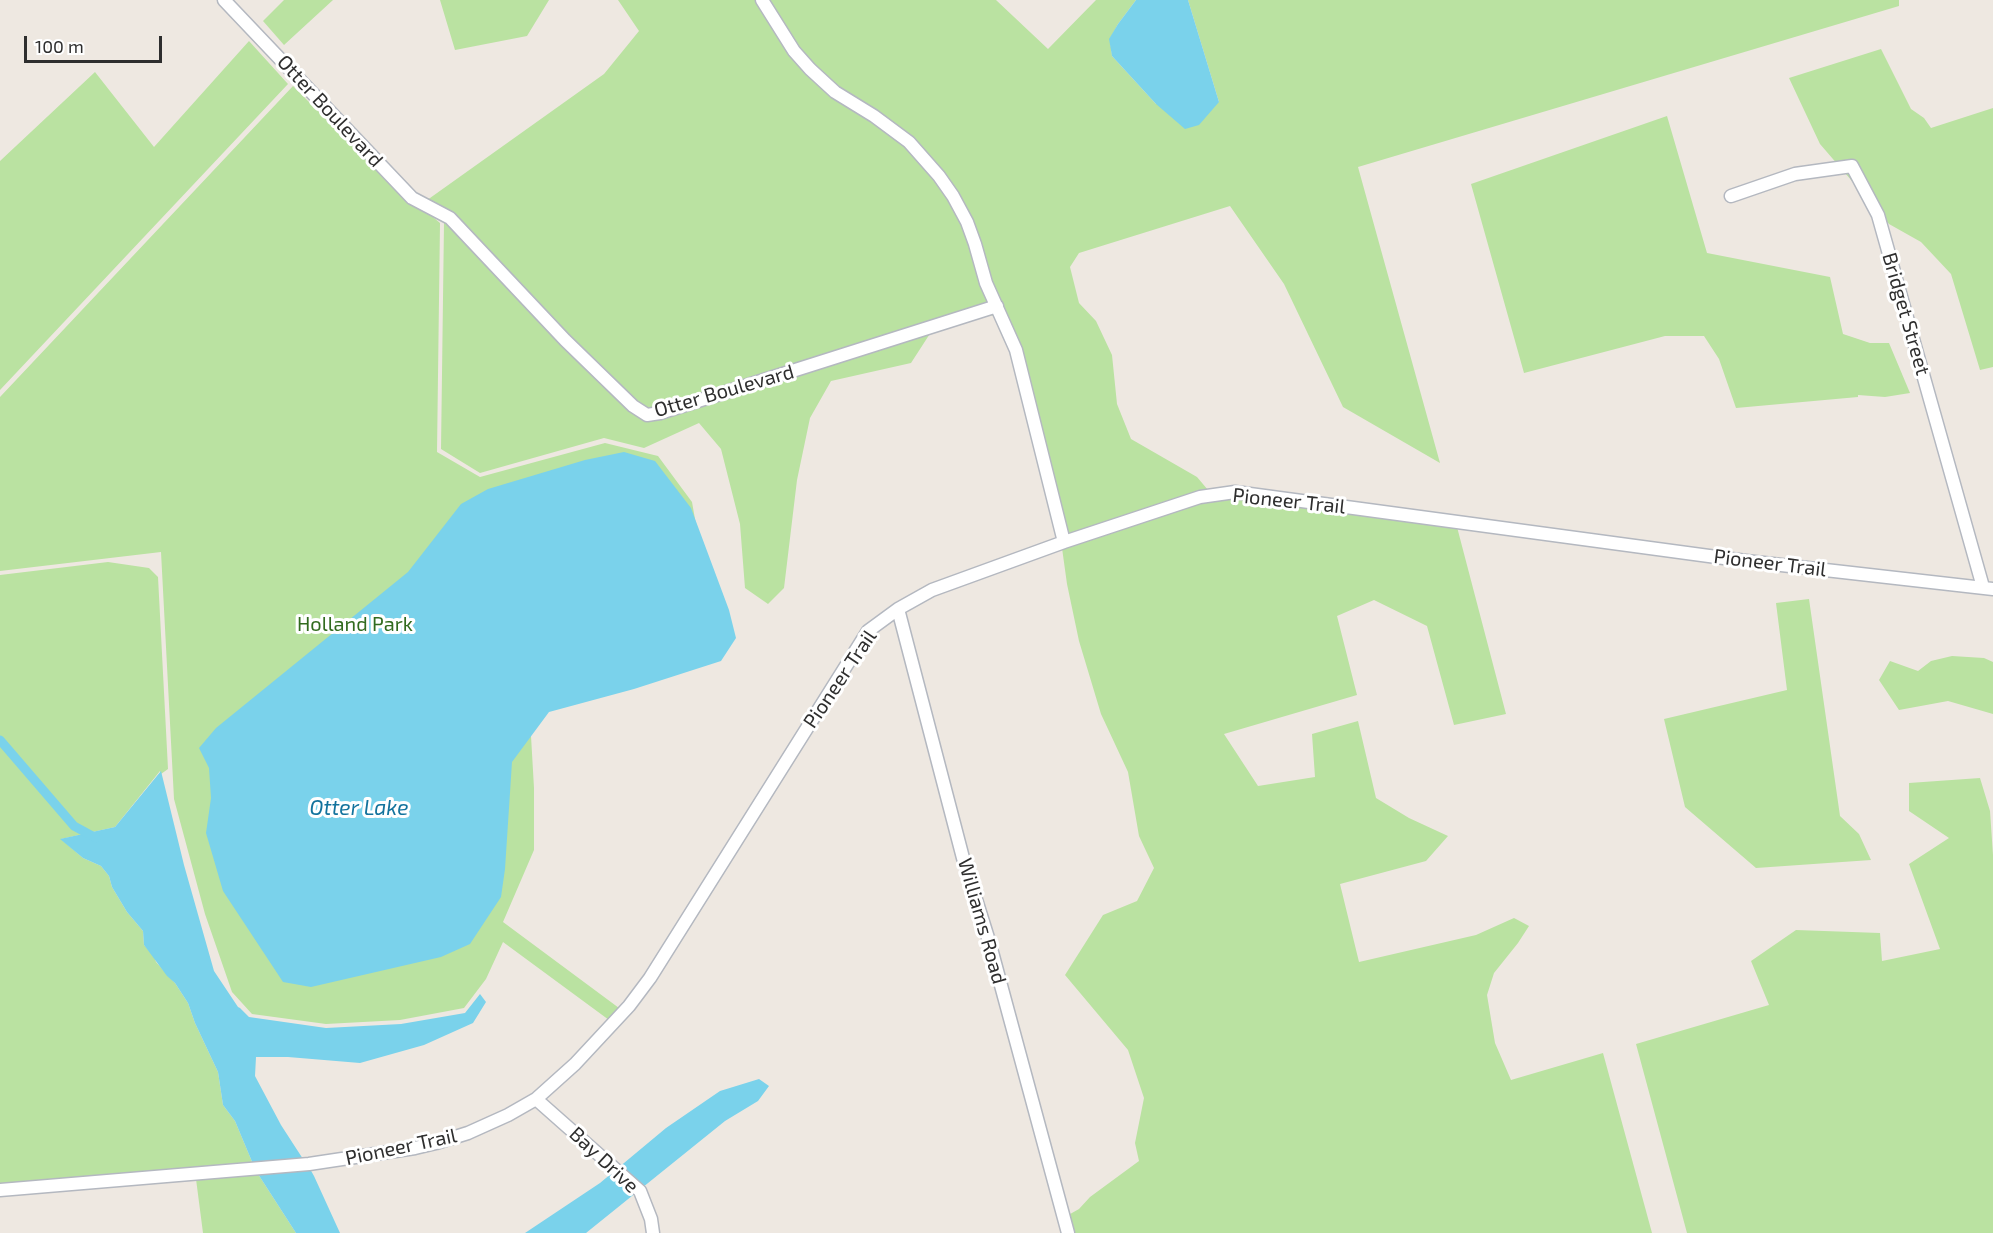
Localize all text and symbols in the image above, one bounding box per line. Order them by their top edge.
scale bar [27,24,165,62]
text: 100 m [35,35,84,57]
street label: Otter Boulevard [272,50,388,172]
street label: Bridget Street [1877,250,1935,378]
street label: Otter Boulevard [651,360,797,422]
street label: Pioneer Trail [1231,483,1347,519]
street label: Pioneer Trail [1712,544,1828,582]
park label: Holland Park [297,612,413,636]
street label: Pioneer Trail [798,625,882,733]
water label: Otter Lake [310,795,408,821]
street label: Williams Road [953,855,1011,987]
street label: Bay Drive [564,1122,644,1198]
street label: Pioneer Trail [343,1123,459,1171]

